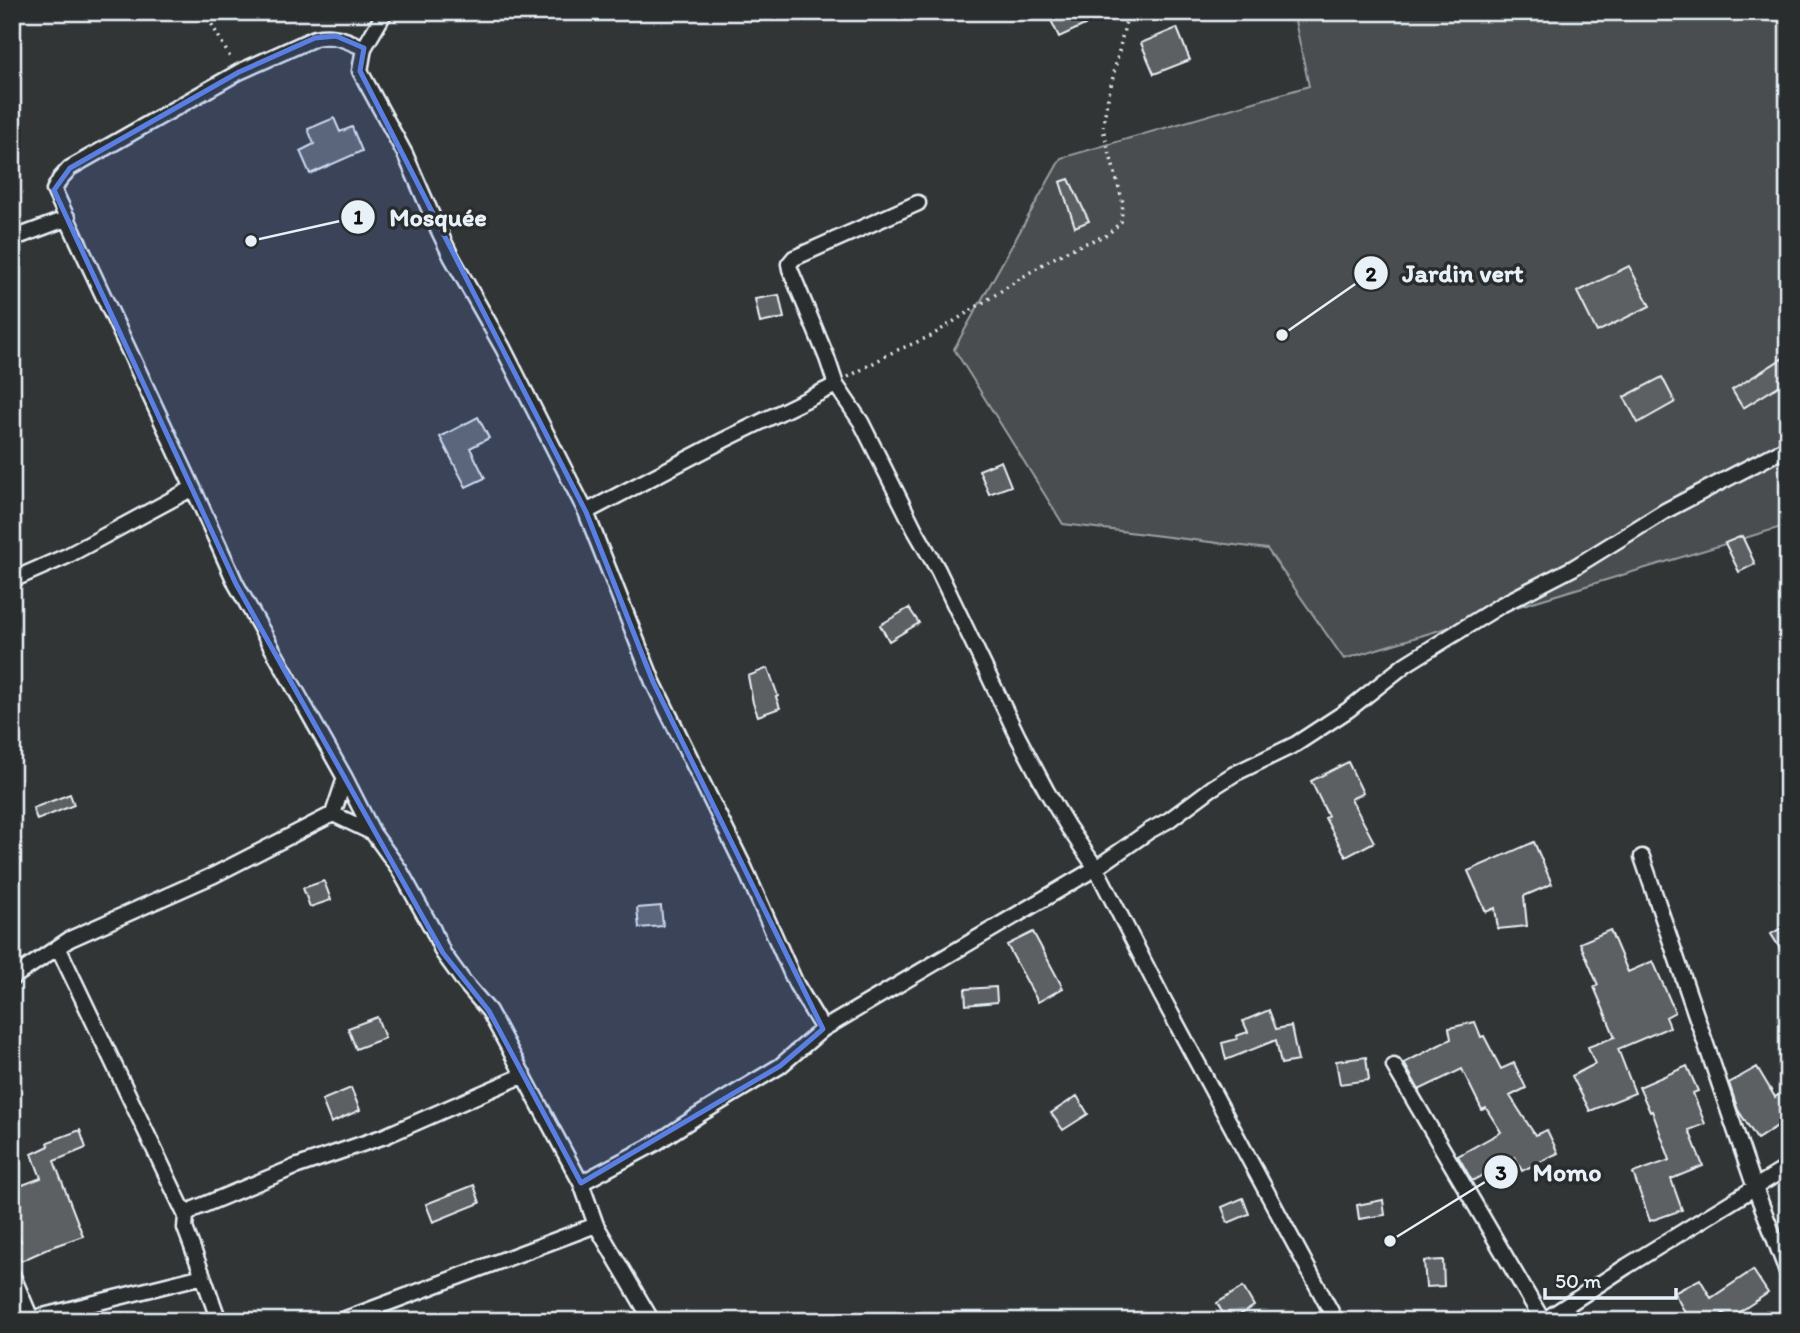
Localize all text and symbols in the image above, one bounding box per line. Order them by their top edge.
callout: Mosquée [340,194,501,241]
text: Mosquée [389,201,487,233]
text: 1 [353,204,363,229]
callout: Jardin vert [1353,250,1537,297]
text: Jardin vert [1401,257,1524,289]
text: 2 [1365,261,1377,286]
callout: Momo [1483,1149,1615,1196]
text: Momo [1533,1156,1601,1188]
text: 3 [1495,1160,1507,1185]
scale bar [1545,1256,1676,1300]
text: 50 m [1555,1268,1602,1293]

